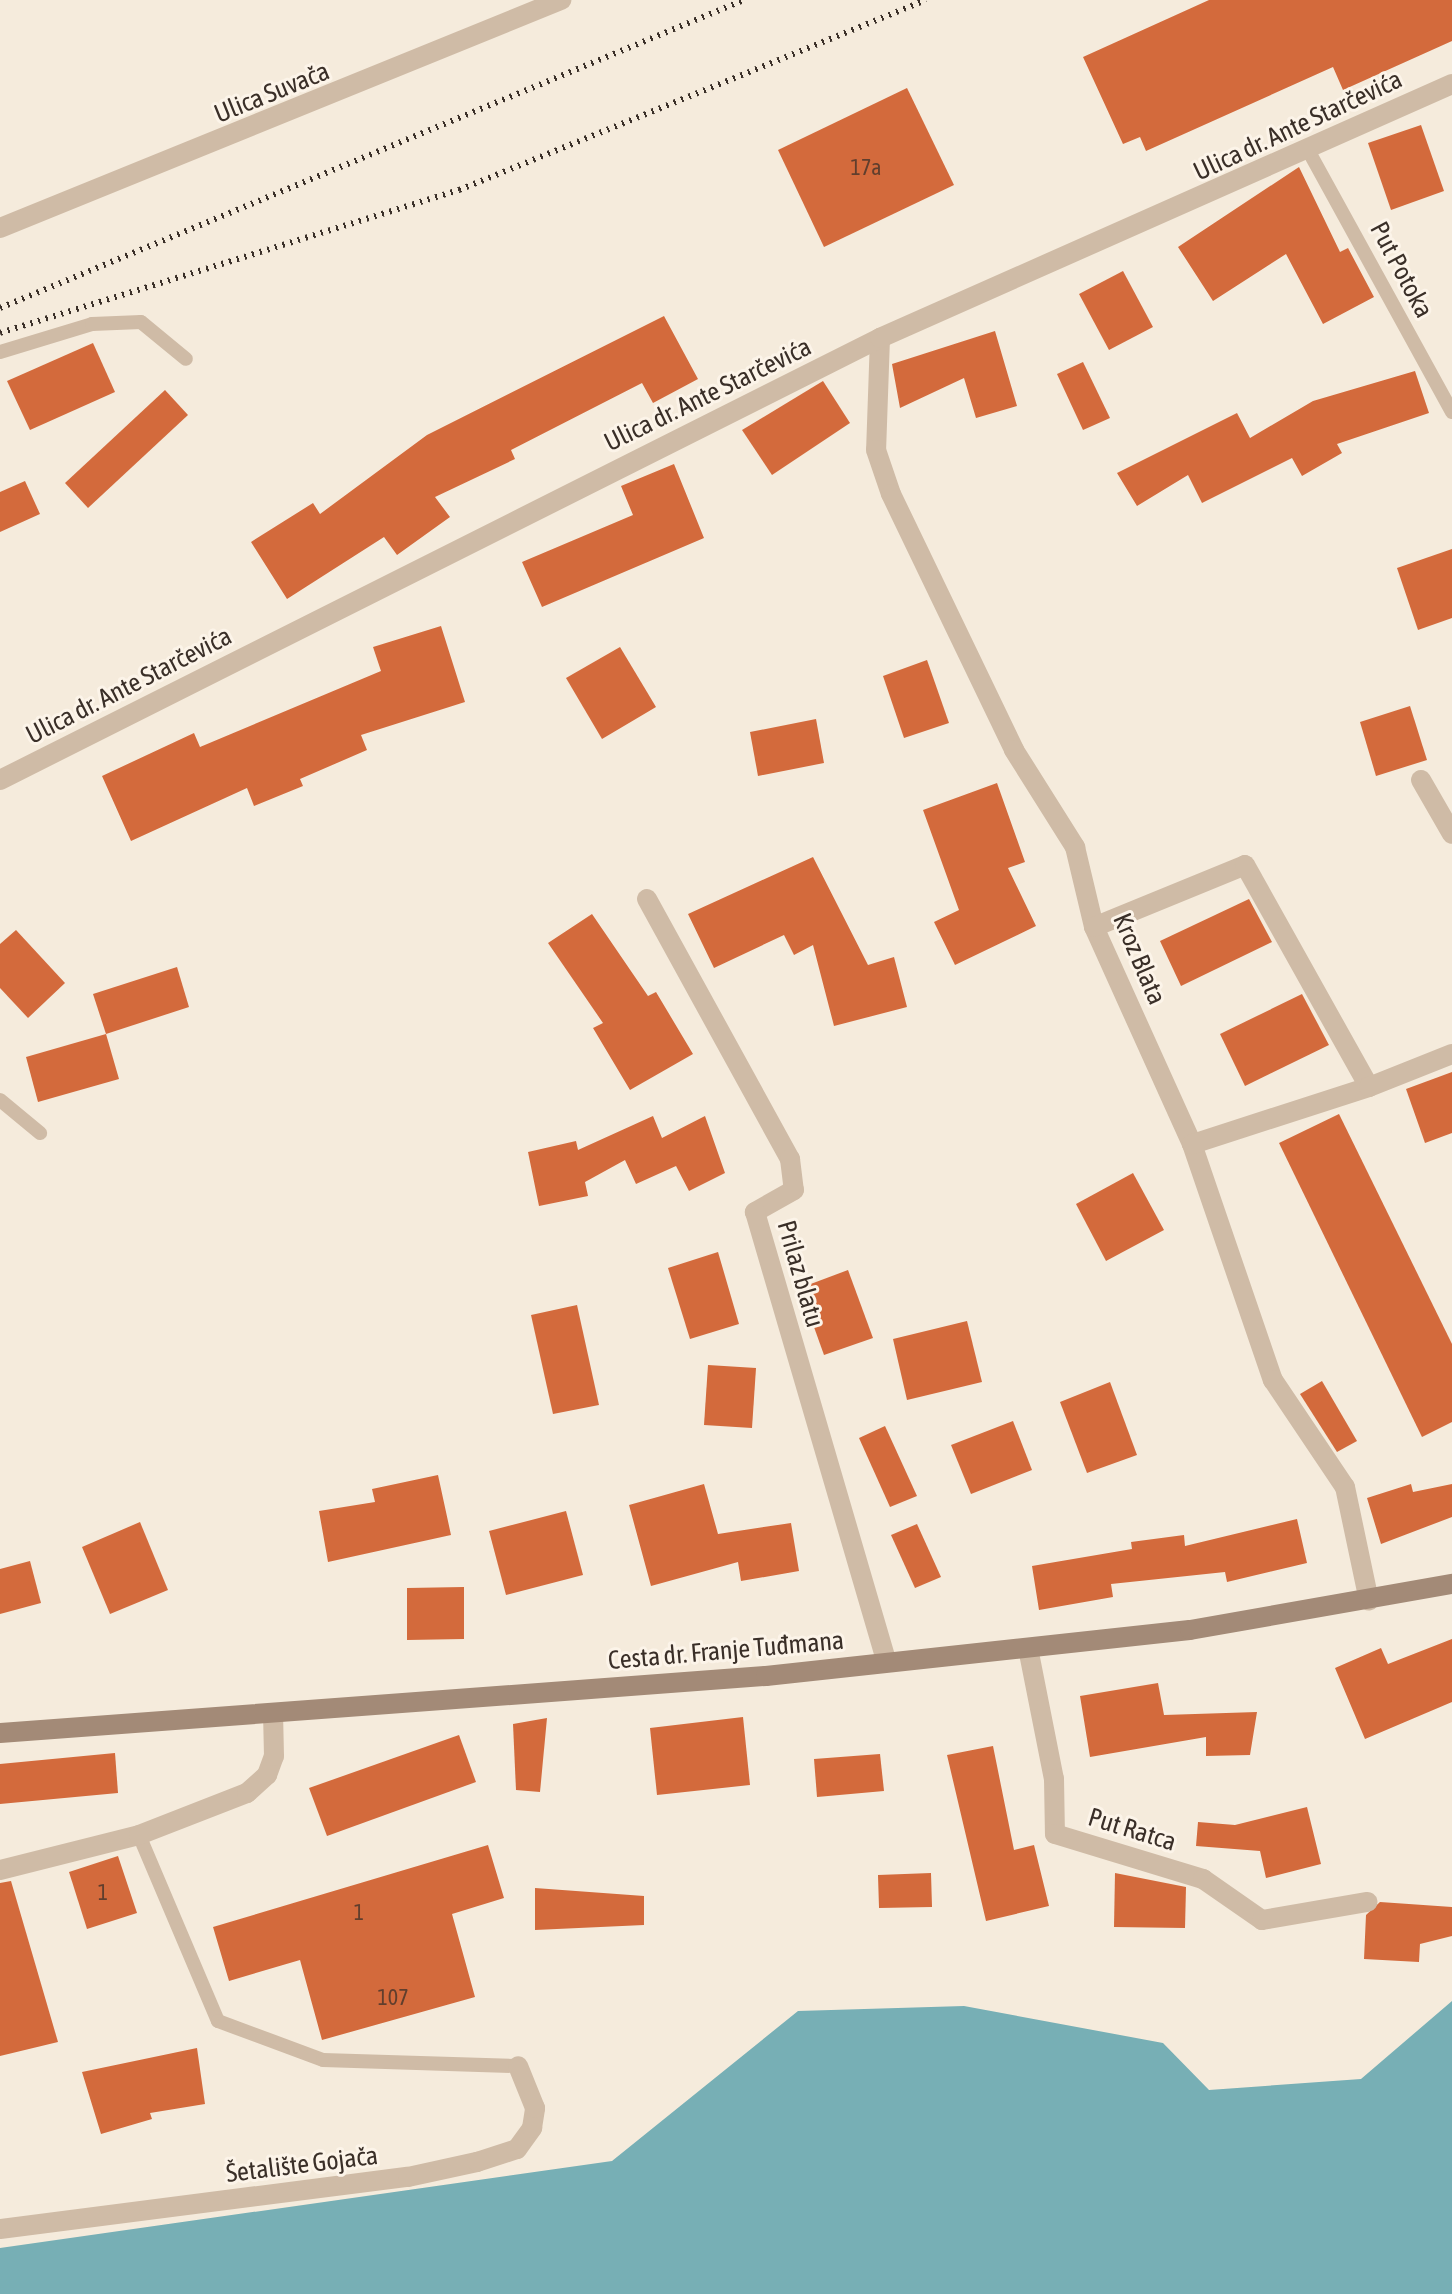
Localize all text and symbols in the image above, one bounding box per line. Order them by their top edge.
street label: Ulica Suvača [210,56,334,130]
street label: Ulica dr. Ante Starčevića [1189,64,1407,188]
house number: 17a [851,155,881,181]
street label: Put Potoka [1363,217,1439,323]
street label: Ulica dr. Ante Starčevića [599,331,817,459]
street label: Ulica dr. Ante Starčevića [21,621,237,751]
street label: Kroz Blata [1106,909,1172,1009]
street label: Prilaz blatu [770,1217,830,1331]
street label: Cesta dr. Franje Tuđmana [607,1625,845,1677]
street label: Put Ratca [1084,1802,1180,1858]
house number: 1 [98,1880,108,1906]
house number: 1 [354,1900,364,1926]
house number: 107 [377,1985,409,2011]
street label: Šetalište Gojača [224,2140,380,2190]

